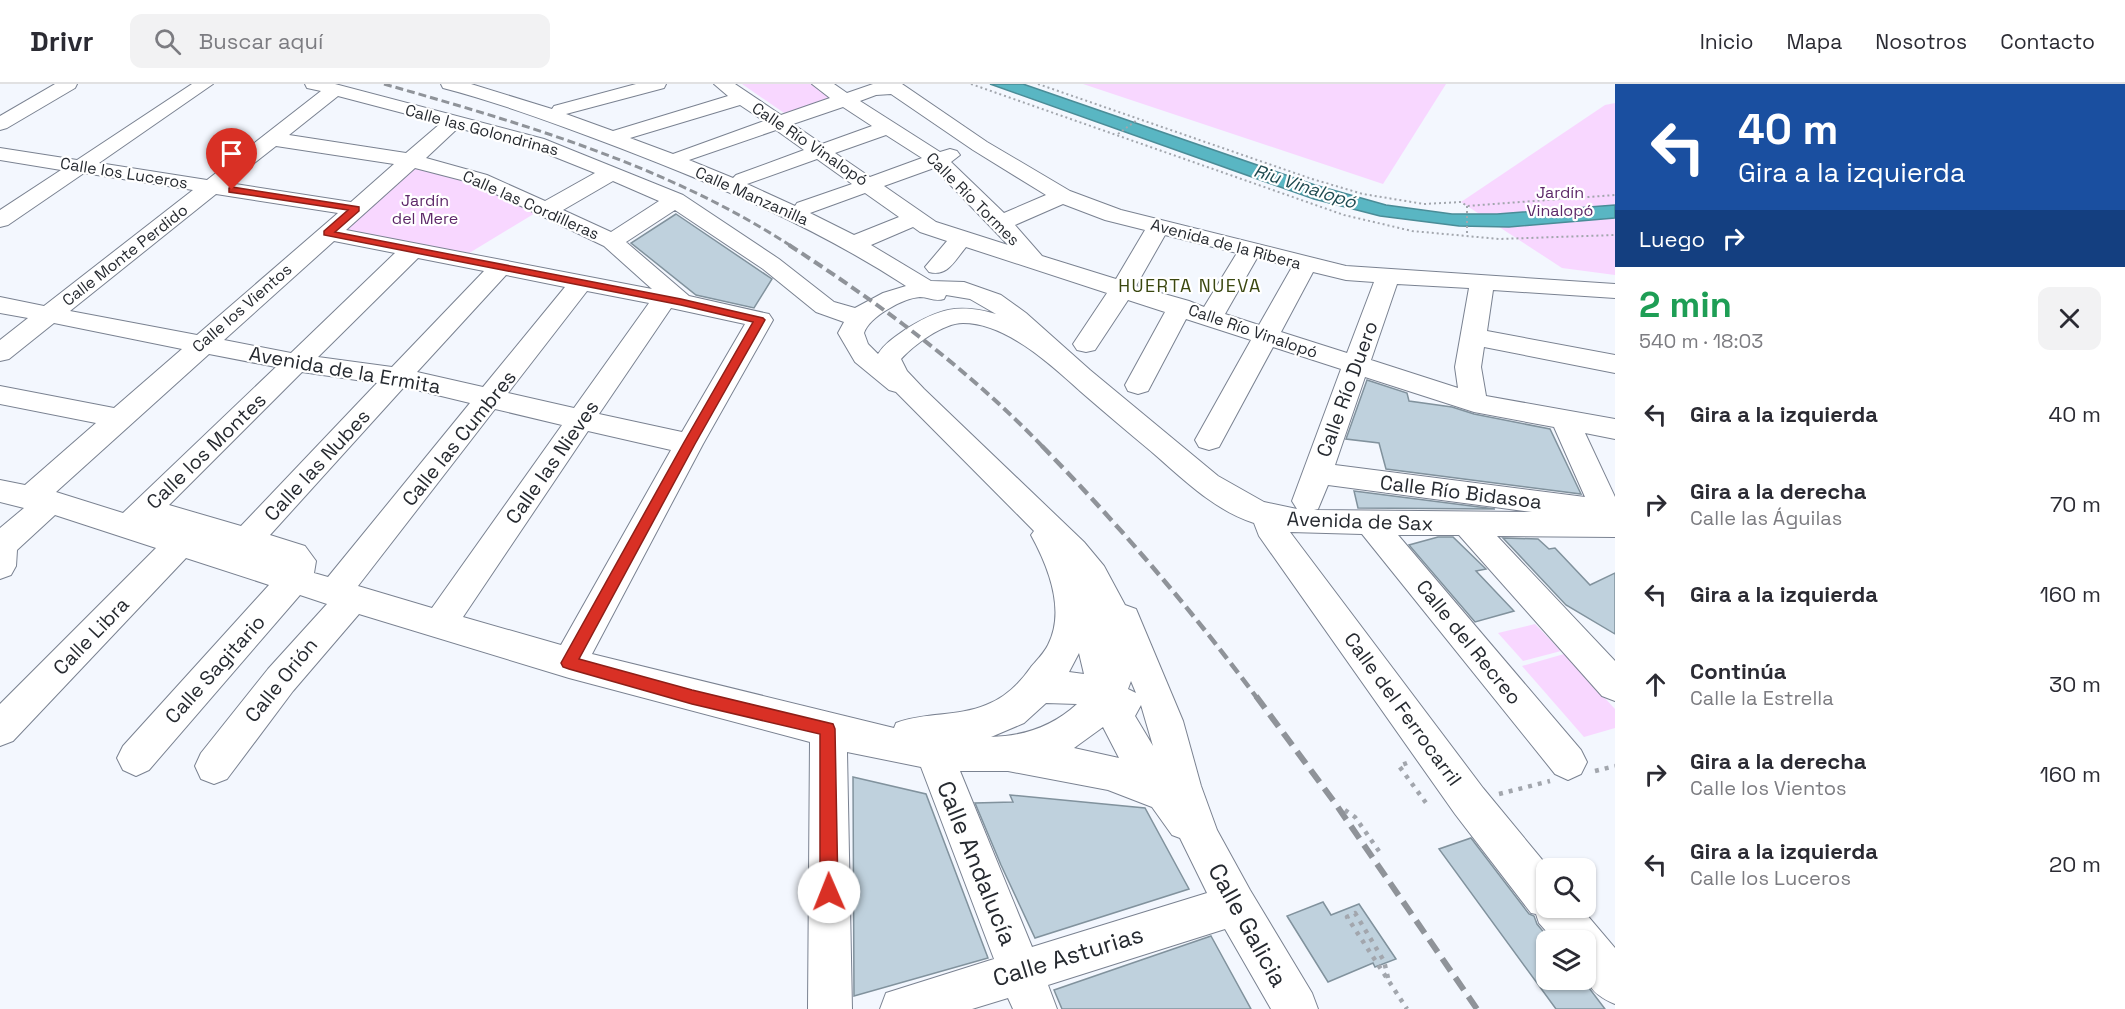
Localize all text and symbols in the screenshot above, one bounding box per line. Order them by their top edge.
search box [130,14,550,68]
text: Drivr [30,23,94,59]
icon: search [151,25,184,58]
text: Buscar aquí [199,27,323,55]
text: Inicio [1700,28,1754,55]
text: Mapa [1787,28,1842,55]
text: Nosotros [1875,28,1967,55]
text: Contacto [2000,28,2095,55]
street label: Calle Río Vinalopó [748,97,872,191]
street label: Calle las Golondrinas [403,99,561,161]
text: 40 m [1738,103,1838,156]
icon: left [1639,108,1717,186]
pin [206,128,257,190]
icon: arrive [215,137,248,170]
street label: Calle Río Tormes [922,148,1024,250]
street label: Calle los Luceros [59,153,189,193]
text: Gira a la izquierda [1738,155,1965,190]
water label: Riu Vinalopó [1251,159,1360,214]
street label: Calle Manzanilla [692,162,812,230]
street label: Calle las Cordilleras [459,165,603,245]
park label: Jardín Vinalopó [1527,182,1593,221]
park label: Jardín del Mere [392,190,458,229]
street label: Calle Monte Perdido [58,199,192,311]
street label: Avenida de la Ribera [1149,214,1303,274]
icon: right [1717,222,1750,255]
text: Luego [1639,225,1705,253]
street label: Calle los Vientos [188,259,296,357]
district label: HUERTA NUEVA [1118,274,1262,297]
text: 2 min [1639,282,1732,328]
button: close [2038,287,2101,350]
street label: Calle Río Vinalopó [1186,299,1320,363]
street label: Calle Río Duero [1310,317,1384,461]
text: 540 m · 18:03 [1639,328,1763,354]
street label: Avenida de la Ermita [247,340,443,400]
street label: Calle las Cumbres [396,365,522,511]
street label: Calle los Montes [141,387,271,515]
street label: Calle las Nieves [500,395,604,529]
icon: left [1639,398,1672,431]
text: Gira a la izquierda [1690,400,1878,428]
text: 40 m [2049,400,2101,428]
street label: Calle las Nubes [258,404,376,526]
street label: Calle Río Bidasoa [1379,469,1543,515]
text: Gira a la derecha [1690,477,1867,505]
icon: right [1639,488,1672,521]
text: 70 m [2050,490,2101,518]
street label: Avenida de Sax [1286,505,1434,537]
text: Calle las Águilas [1690,505,1842,531]
street label: Calle del Recreo [1411,574,1527,710]
icon: left [1639,578,1672,611]
text: Gira a la izquierda [1690,580,1878,608]
text: 160 m [2040,580,2101,608]
street label: Calle Libra [47,592,135,680]
street label: Calle Sagitario [159,609,271,729]
street label: Calle del Ferrocarril [1338,627,1468,791]
street label: Calle Orión [239,632,323,728]
text: Continúa [1690,657,1786,685]
icon: ahead [1639,668,1672,701]
text: 30 m [2049,670,2101,698]
text: Calle la Estrella [1690,685,1834,711]
text: Gira a la derecha [1690,747,1867,775]
icon: right [1639,758,1672,791]
text: 160 m [2040,760,2101,788]
text: Calle los Vientos [1690,775,1847,801]
street label: Calle Andalucía [930,776,1024,950]
text: Gira a la izquierda [1690,837,1878,865]
icon: left [1639,848,1672,881]
text: 20 m [2049,850,2101,878]
street label: Calle Galicia [1201,858,1295,993]
map controls [1536,858,1596,990]
button: search [1536,858,1596,918]
position arrow [797,860,861,924]
text: Calle los Luceros [1690,865,1851,891]
street label: Calle Asturias [989,918,1147,994]
button: layers [1536,930,1596,990]

